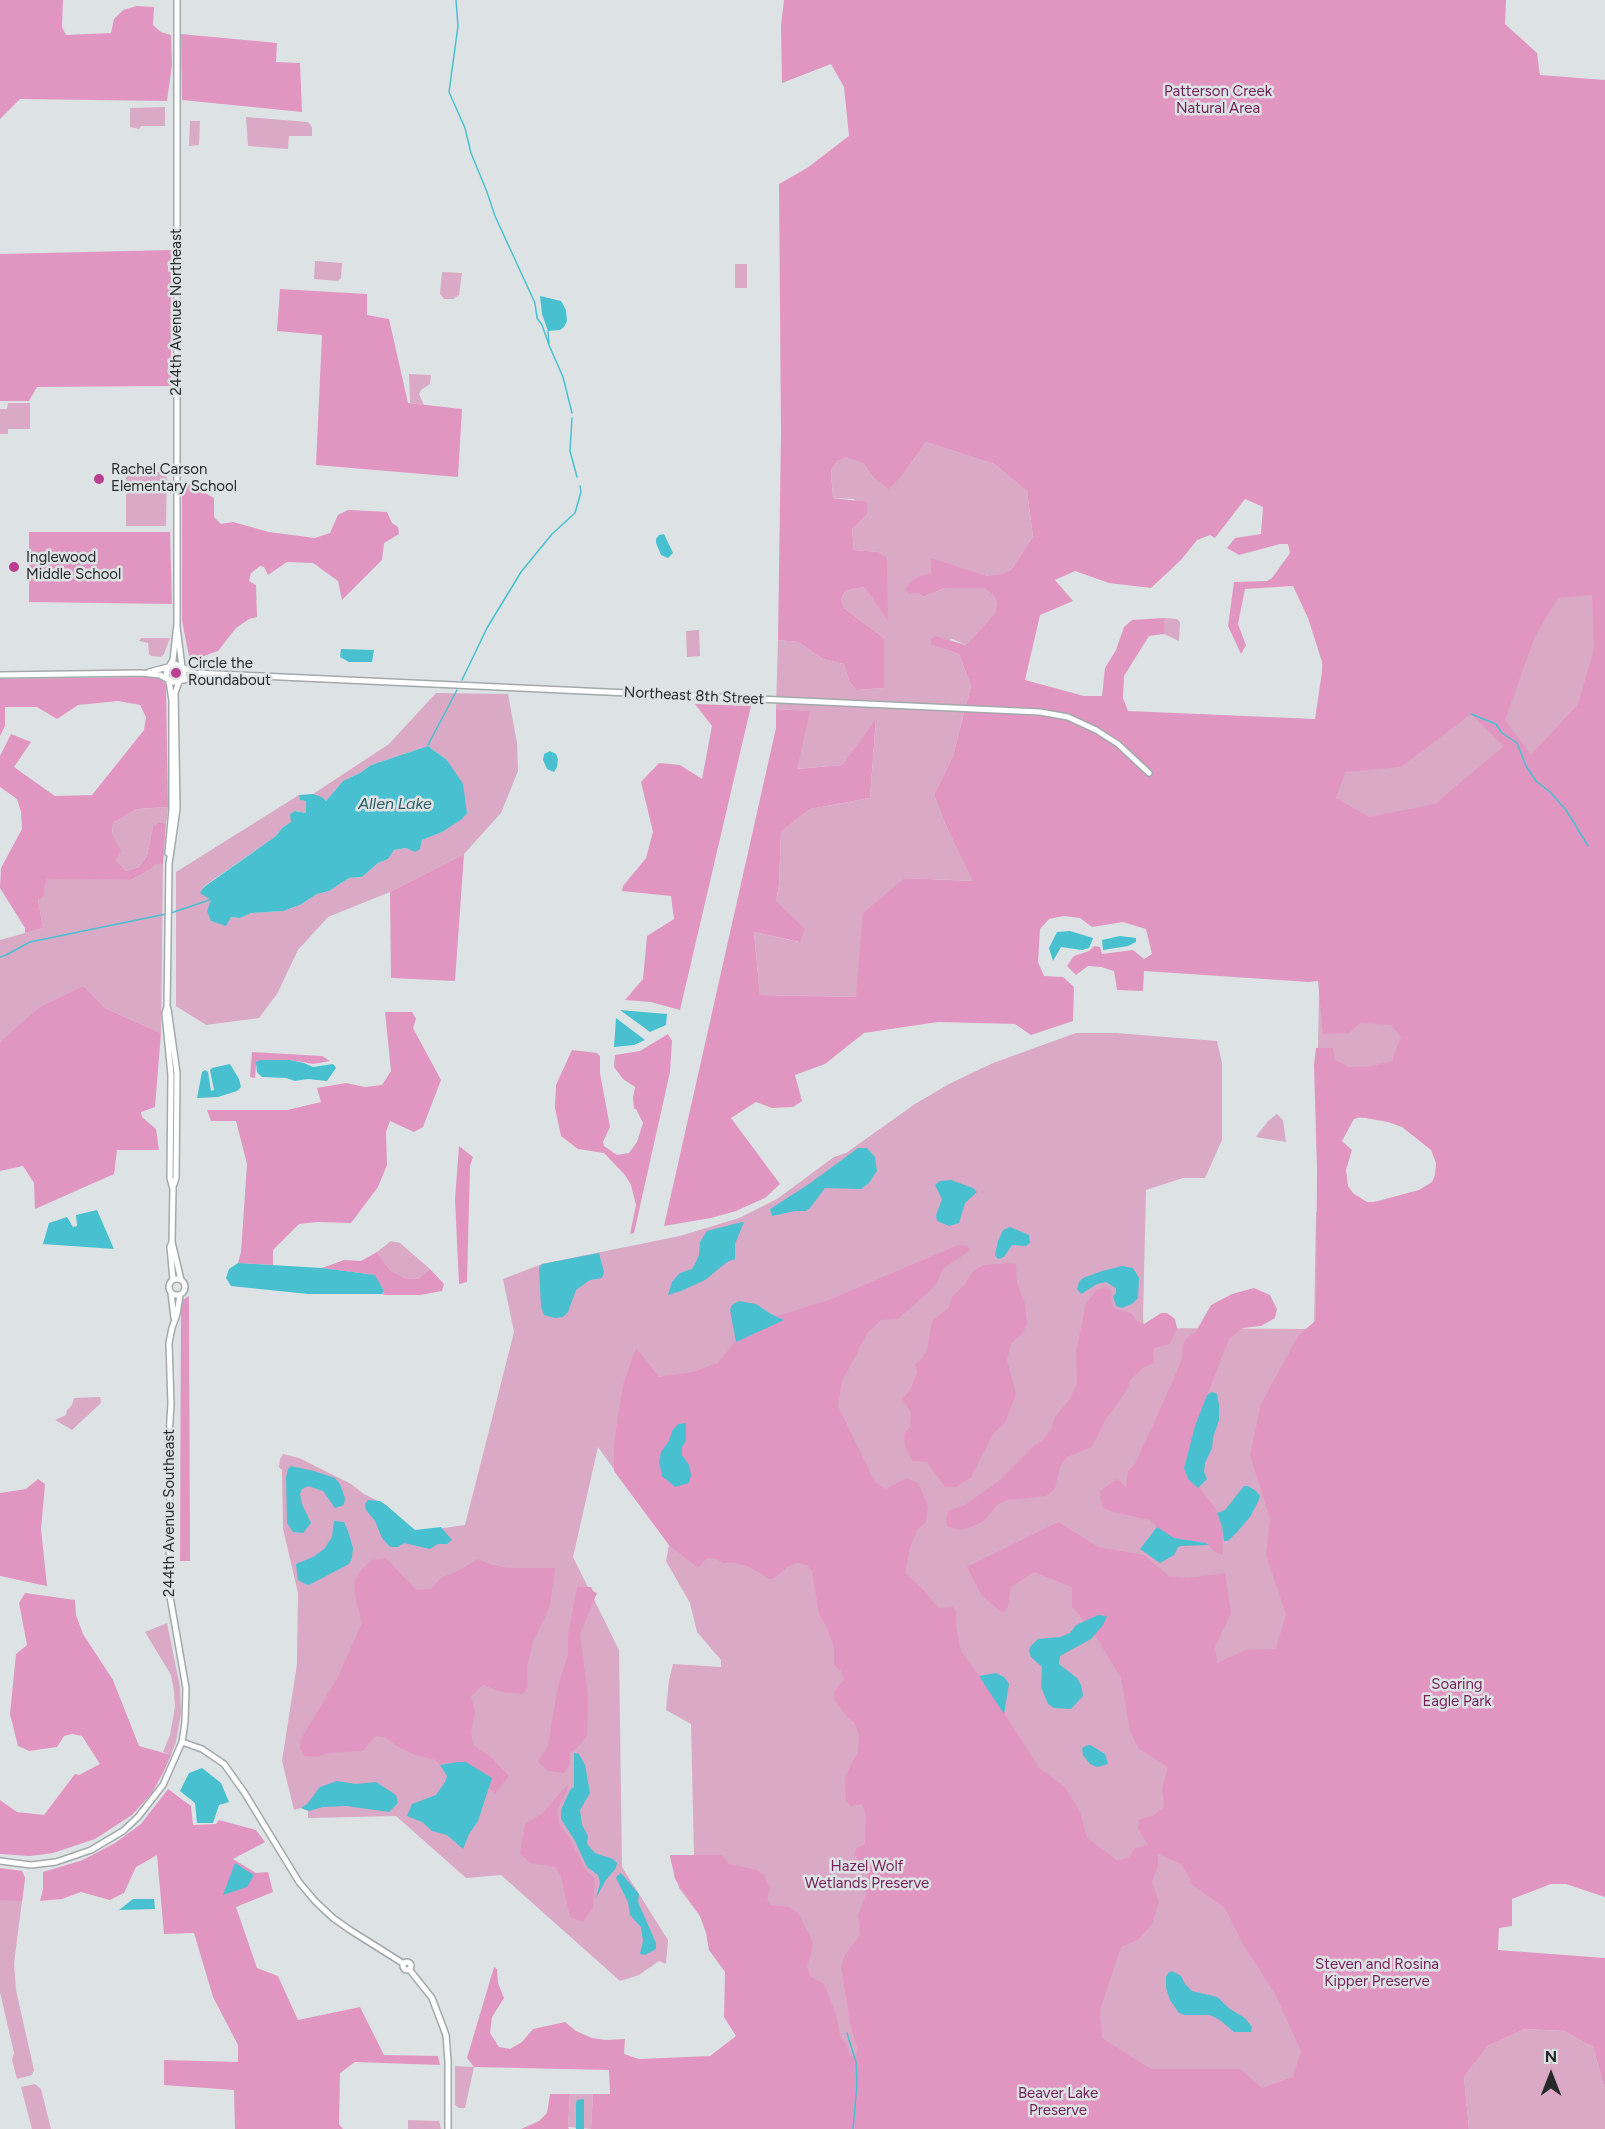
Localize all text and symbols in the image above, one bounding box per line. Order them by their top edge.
park label: Patterson Creek Natural Area [1164,83,1272,118]
street label: 244th Avenue Northeast [168,228,186,396]
place label: Rachel Carson Elementary School [111,461,237,496]
marker: Rachel Carson Elementary School [92,472,106,486]
place label: Inglewood Middle School [26,549,121,584]
marker: Inglewood Middle School [7,560,21,574]
place label: Circle the Roundabout [188,655,271,690]
marker: Circle the Roundabout [169,666,183,680]
street label: Northeast 8th Street [623,683,765,709]
water label: Allen Lake [358,794,432,814]
street label: 244th Avenue Southeast [161,1429,179,1597]
park label: Soaring Eagle Park [1422,1676,1492,1711]
park label: Hazel Wolf Wetlands Preserve [805,1858,929,1893]
park label: Steven and Rosina Kipper Preserve [1315,1956,1439,1991]
north arrow [1521,2045,1581,2105]
text: N [1545,2047,1557,2066]
park label: Beaver Lake Preserve [1018,2085,1098,2120]

